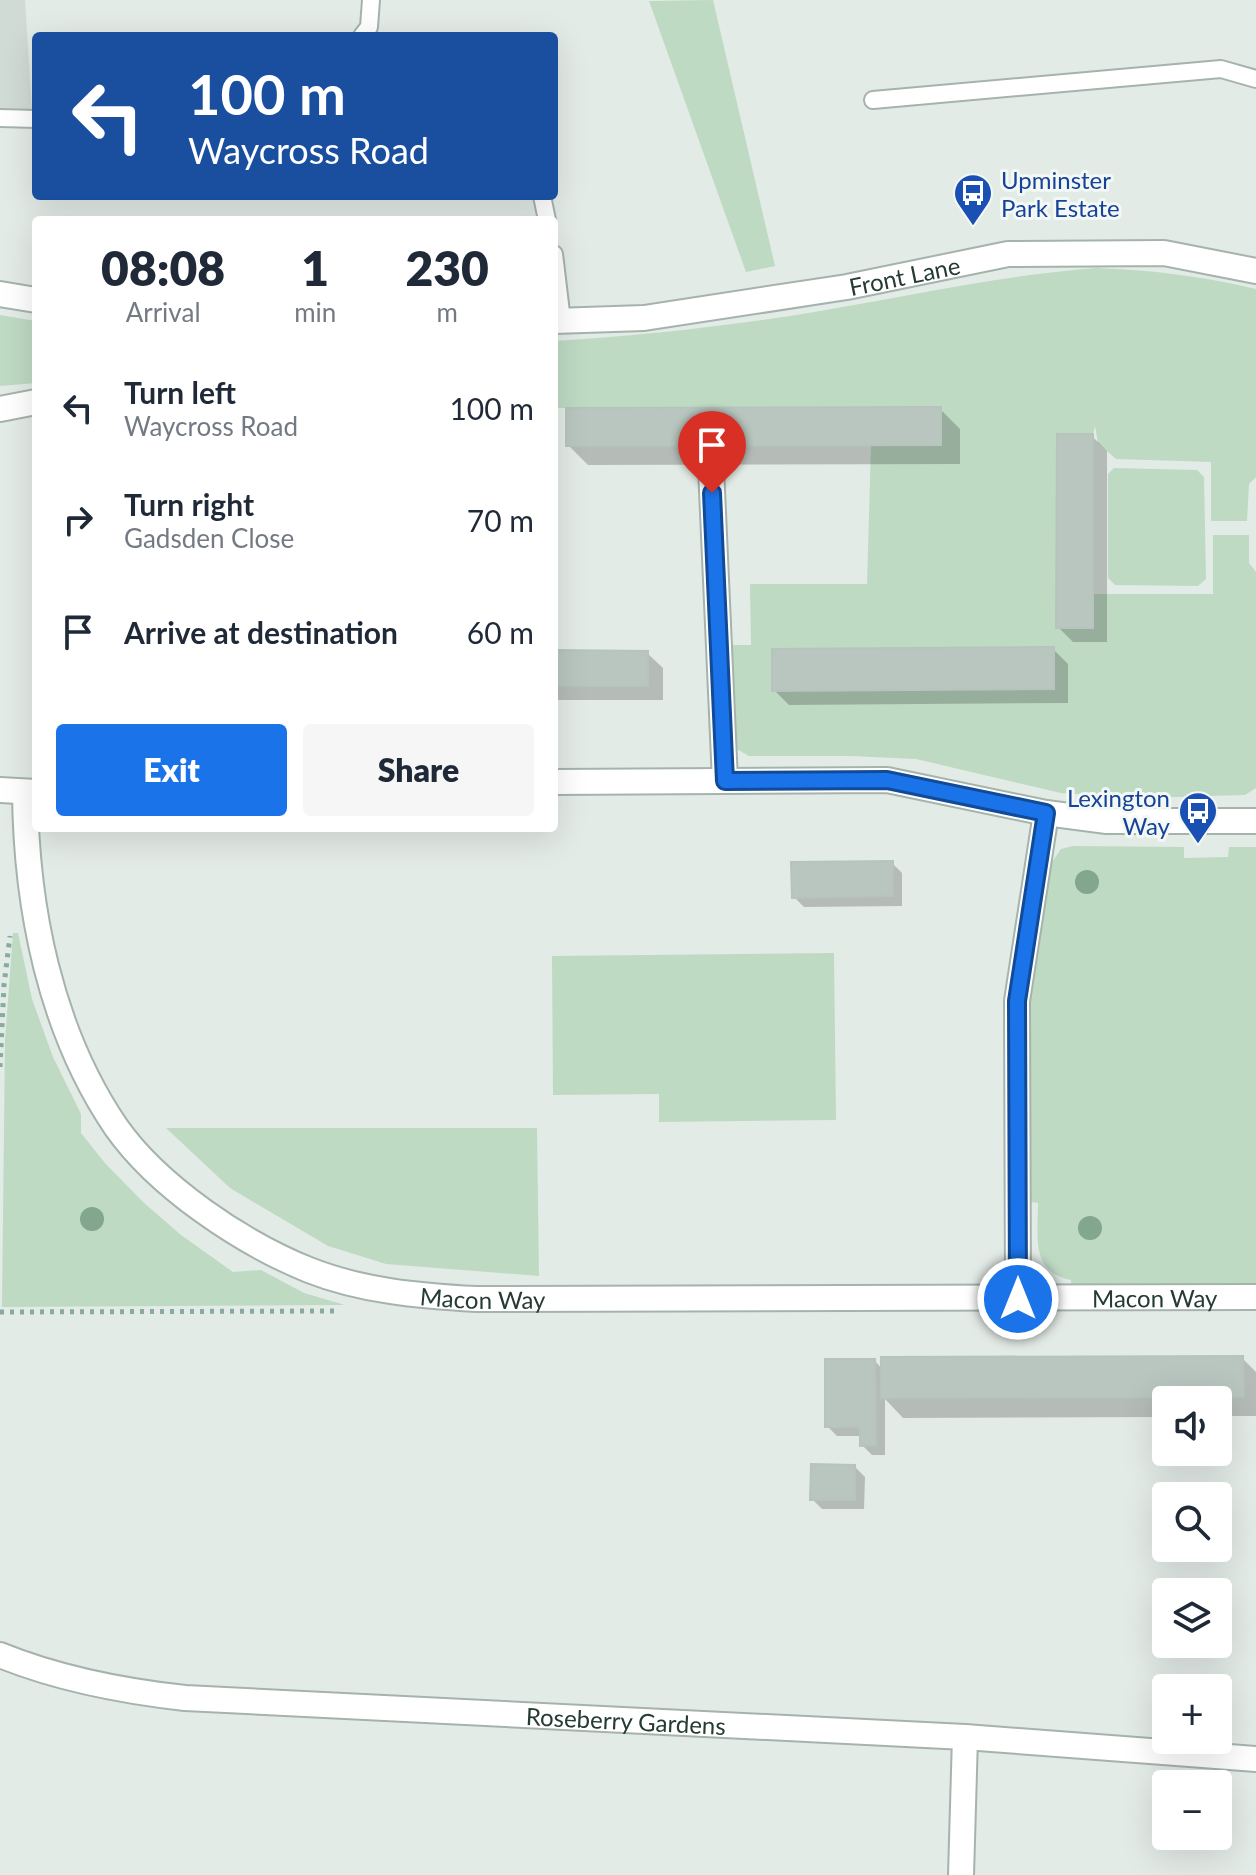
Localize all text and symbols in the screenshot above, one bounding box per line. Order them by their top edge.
text: 100 m [188,60,346,127]
icon: left [56,64,160,168]
text: Waycross Road [188,128,429,172]
place label: Upminster Park Estate [1001,165,1120,222]
bus stop icon: Upminster Park Estate [952,172,994,227]
text: 08:08 [101,239,225,296]
text: 1 [301,239,329,296]
text: 230 [405,239,489,296]
street label: Front Lane [846,250,963,301]
text: Arrival [126,296,201,328]
text: min [294,296,336,328]
text: m [436,296,458,328]
text: Turn left [124,374,236,410]
icon: left [56,386,100,430]
text: 100 m [449,390,534,426]
text: Waycross Road [124,410,298,442]
pin [678,411,746,493]
icon: arrive [690,423,734,467]
text: Turn right [124,486,254,522]
icon: right [56,498,100,542]
text: 70 m [467,502,534,538]
text: Gadsden Close [124,522,294,554]
icon: arrive [56,610,100,654]
text: Arrive at destination [124,614,398,650]
text: 60 m [467,614,534,650]
button: Exit [56,724,287,816]
button: Share [303,724,534,816]
place label: Lexington Way [1067,783,1171,840]
bus stop icon: Lexington Way [1177,790,1219,845]
position arrow [976,1257,1060,1341]
street label: Macon Way [419,1280,546,1314]
street label: Macon Way [1092,1283,1218,1312]
map controls [1152,1386,1232,1850]
button: sound [1152,1386,1232,1466]
button: search [1152,1482,1232,1562]
button: layers [1152,1578,1232,1658]
button: + [1152,1674,1232,1754]
street label: Roseberry Gardens [525,1701,727,1740]
button: − [1152,1770,1232,1850]

